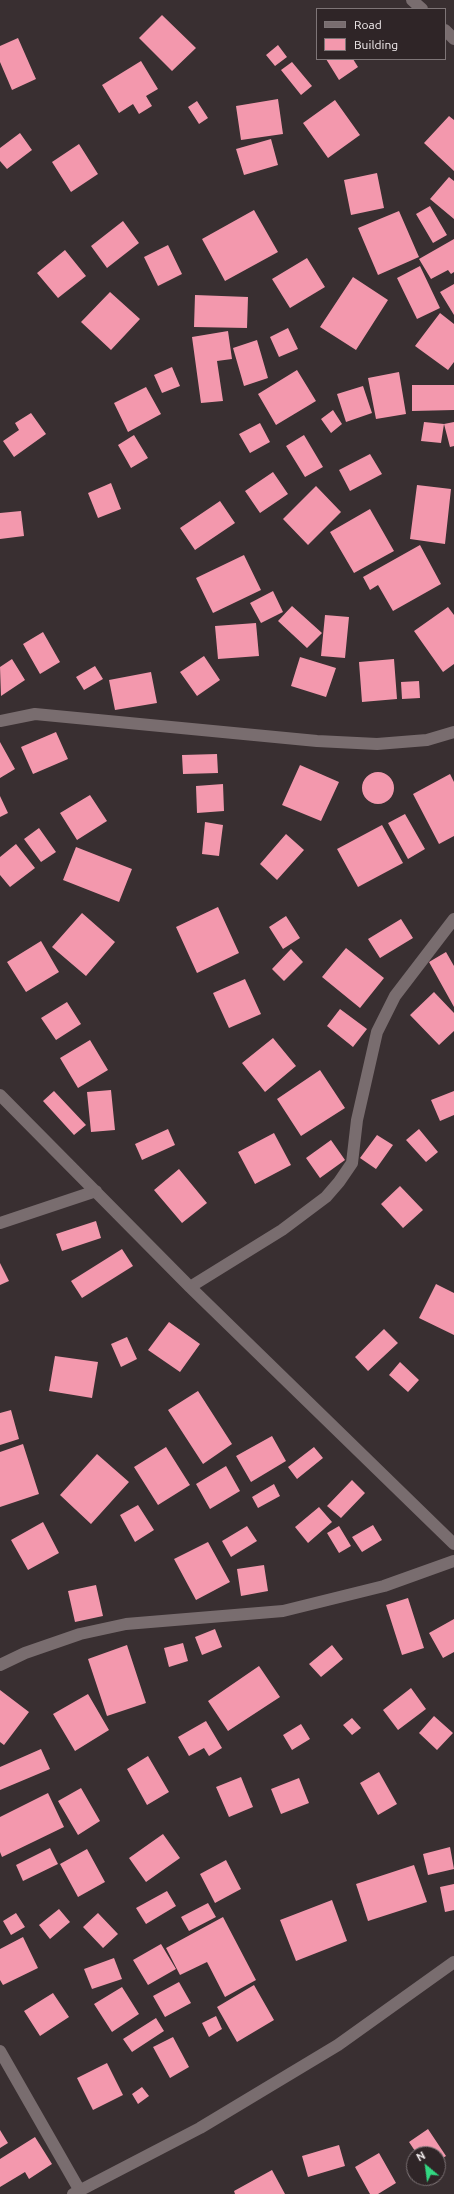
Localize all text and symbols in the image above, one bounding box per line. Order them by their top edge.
legend [316,8,446,60]
text: Road [354,18,382,31]
text: Building [354,38,398,51]
north arrow [406,2146,446,2186]
text: N [414,2149,427,2164]

